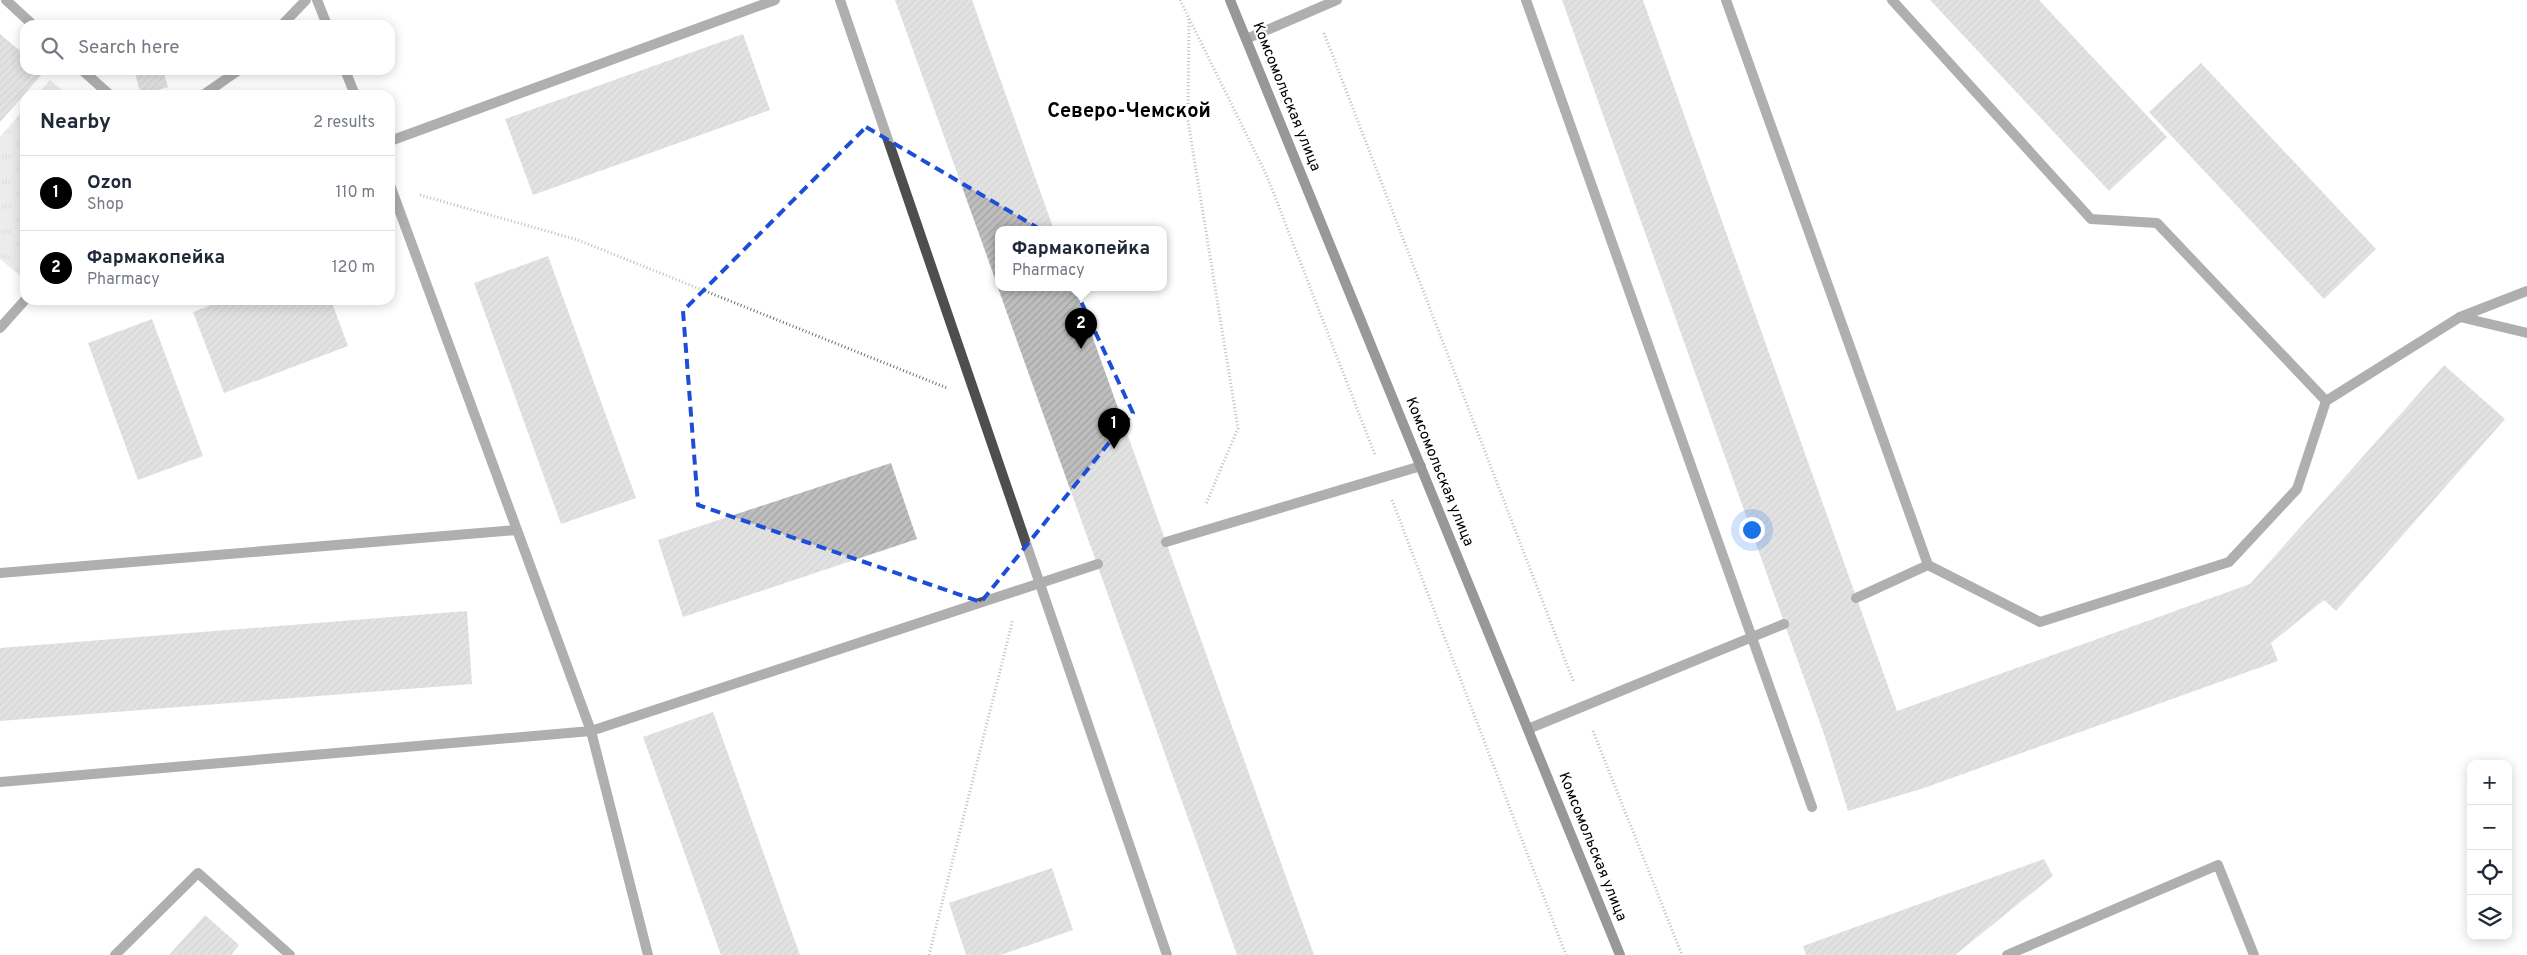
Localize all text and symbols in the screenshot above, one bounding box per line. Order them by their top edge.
search box [20,20,395,75]
street label: Комсомольская улица [1247,20,1325,174]
icon: search [38,34,66,62]
text: Search here [78,36,180,60]
district label: Северо-Чемской [1047,99,1211,125]
text: Nearby [40,109,111,136]
text: 2 results [313,113,375,133]
text: Ozon [87,171,132,195]
text: 1 [53,183,59,203]
text: 110 m [335,183,375,203]
text: Shop [87,195,124,215]
popup [995,226,1167,291]
text: Фармакопейка [1012,237,1150,261]
text: Фармакопейка [87,246,225,270]
text: 2 [51,258,61,278]
text: 120 m [332,258,375,278]
text: Pharmacy [1012,261,1085,281]
text: Pharmacy [87,270,160,290]
pin: 2 [1065,308,1097,349]
street label: Комсомольская улица [1400,395,1478,549]
pin: 1 [1098,408,1130,449]
your location [1739,517,1765,543]
map controls [2467,760,2512,940]
button: + [2467,760,2512,805]
street label: Комсомольская улица [1553,770,1631,924]
button: − [2467,805,2512,850]
button: locate [2467,850,2512,895]
button: layers [2467,895,2512,940]

